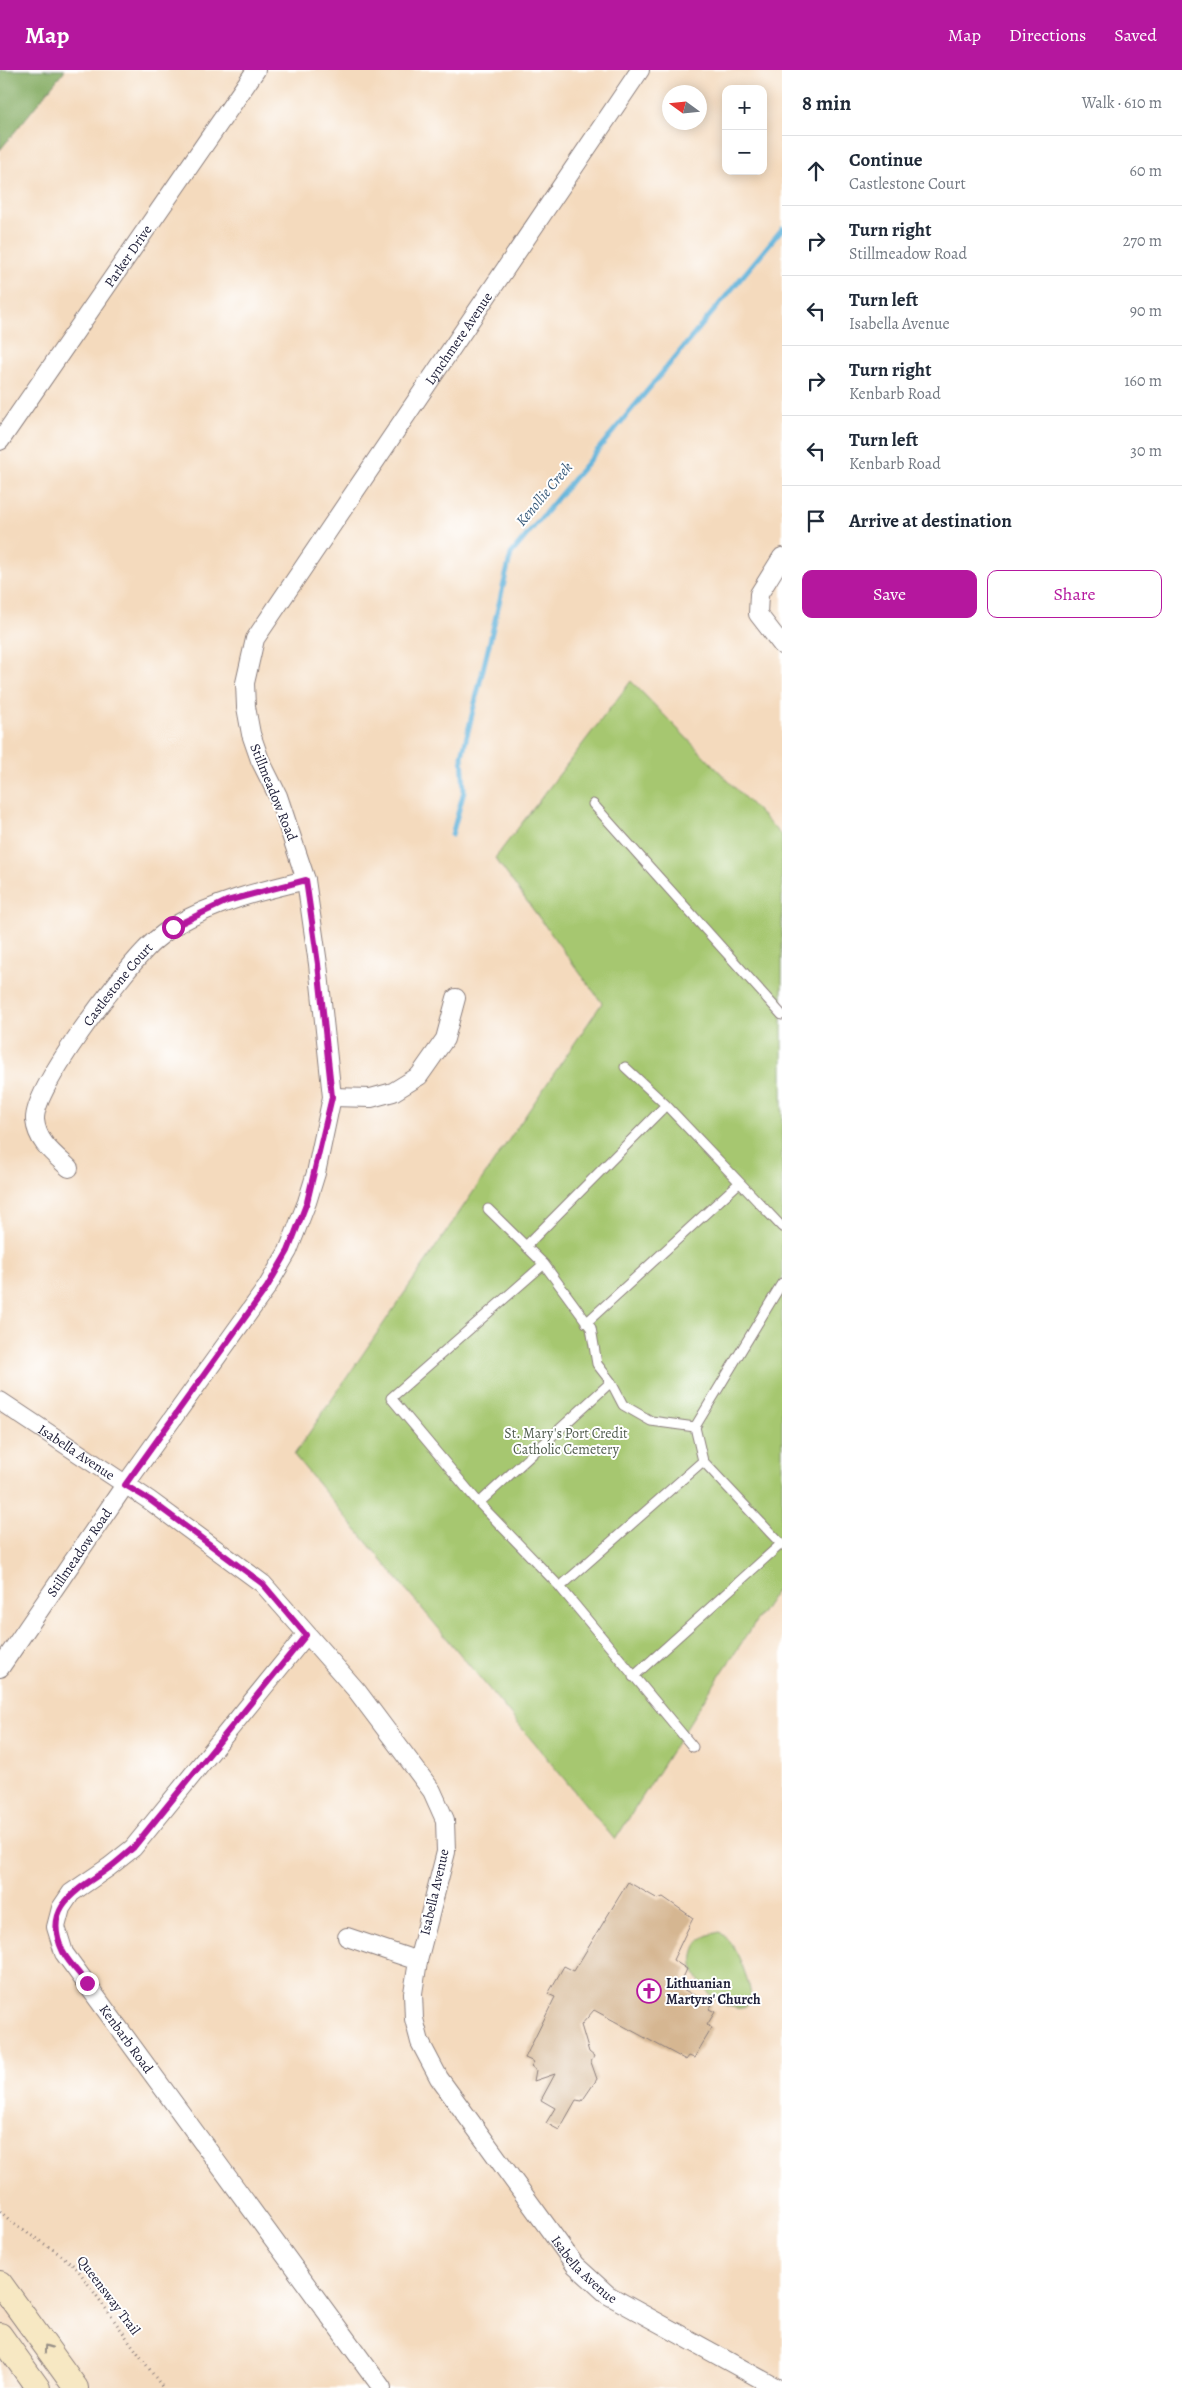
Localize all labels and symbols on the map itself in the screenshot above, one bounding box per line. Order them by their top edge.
north arrow [662,85,707,130]
street label: Parker Drive [100,221,156,291]
street label: Lynchmere Avenue [421,289,497,389]
water label: Kenollie Creek [511,457,577,530]
street label: Stillmeadow Road [245,741,302,844]
route start [162,916,185,939]
street label: Castlestone Court [79,938,157,1030]
street label: Isabella Avenue [34,1420,118,1485]
park label: St. Mary's Port Credit Catholic Cemetery [504,1424,628,1459]
street label: Stillmeadow Road [42,1504,117,1601]
street label: Isabella Avenue [415,1847,454,1937]
route end [76,1972,99,1995]
place label: Lithuanian Martyrs' Church [666,1974,761,2009]
church icon: Lithuanian Martyrs' Church [636,1978,662,2004]
street label: Kenbarb Road [95,2001,158,2077]
street label: Isabella Avenue [547,2232,620,2308]
street label: Queensway Trail [73,2252,145,2339]
one-way arrow [44,2345,53,2354]

